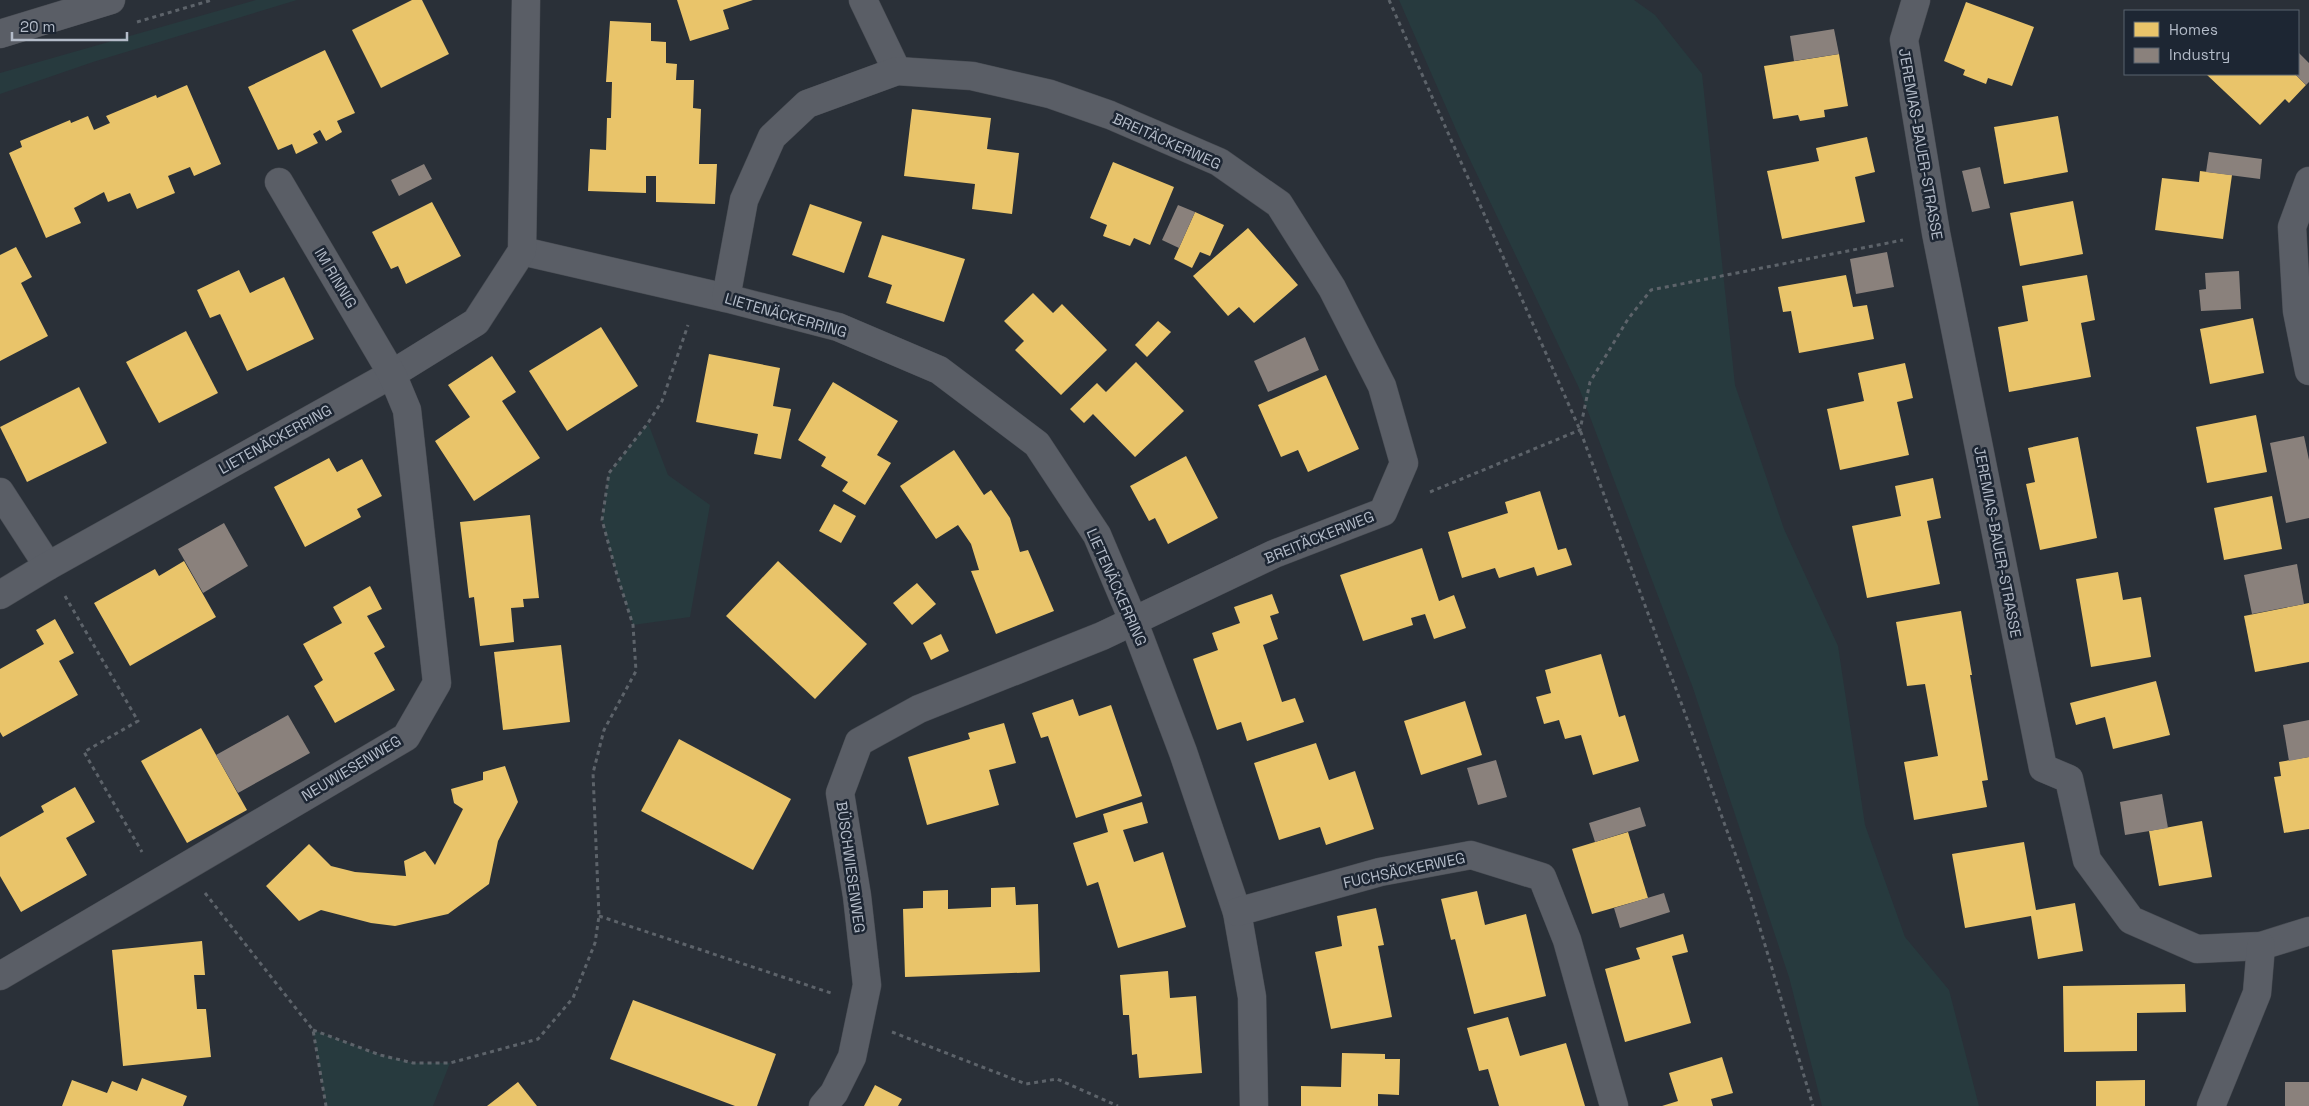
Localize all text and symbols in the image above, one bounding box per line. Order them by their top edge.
scale bar [12,10,128,42]
legend [2124,10,2299,75]
text: 20 m [20,17,55,36]
text: Homes [2169,20,2218,39]
text: Industry [2169,45,2230,64]
street label: JEREMIAS-BAUER-STRASSE [1895,47,1947,241]
street label: BREITÄCKERWEG [1110,109,1224,173]
street label: IM RINNIG [311,244,361,312]
street label: LIETENÄCKERRING [723,288,849,342]
street label: LIETENÄCKERRING [215,400,335,478]
street label: JEREMIAS-BAUER-STRASSE [1970,445,2026,639]
street label: BREITÄCKERWEG [1261,506,1377,568]
street label: LIETENÄCKERRING [1083,525,1151,649]
street label: NEUWIESENWEG [298,731,404,805]
street label: BÜSCHWIESENWEG [832,800,870,934]
street label: FUCHSÄCKERWEG [1341,848,1467,892]

